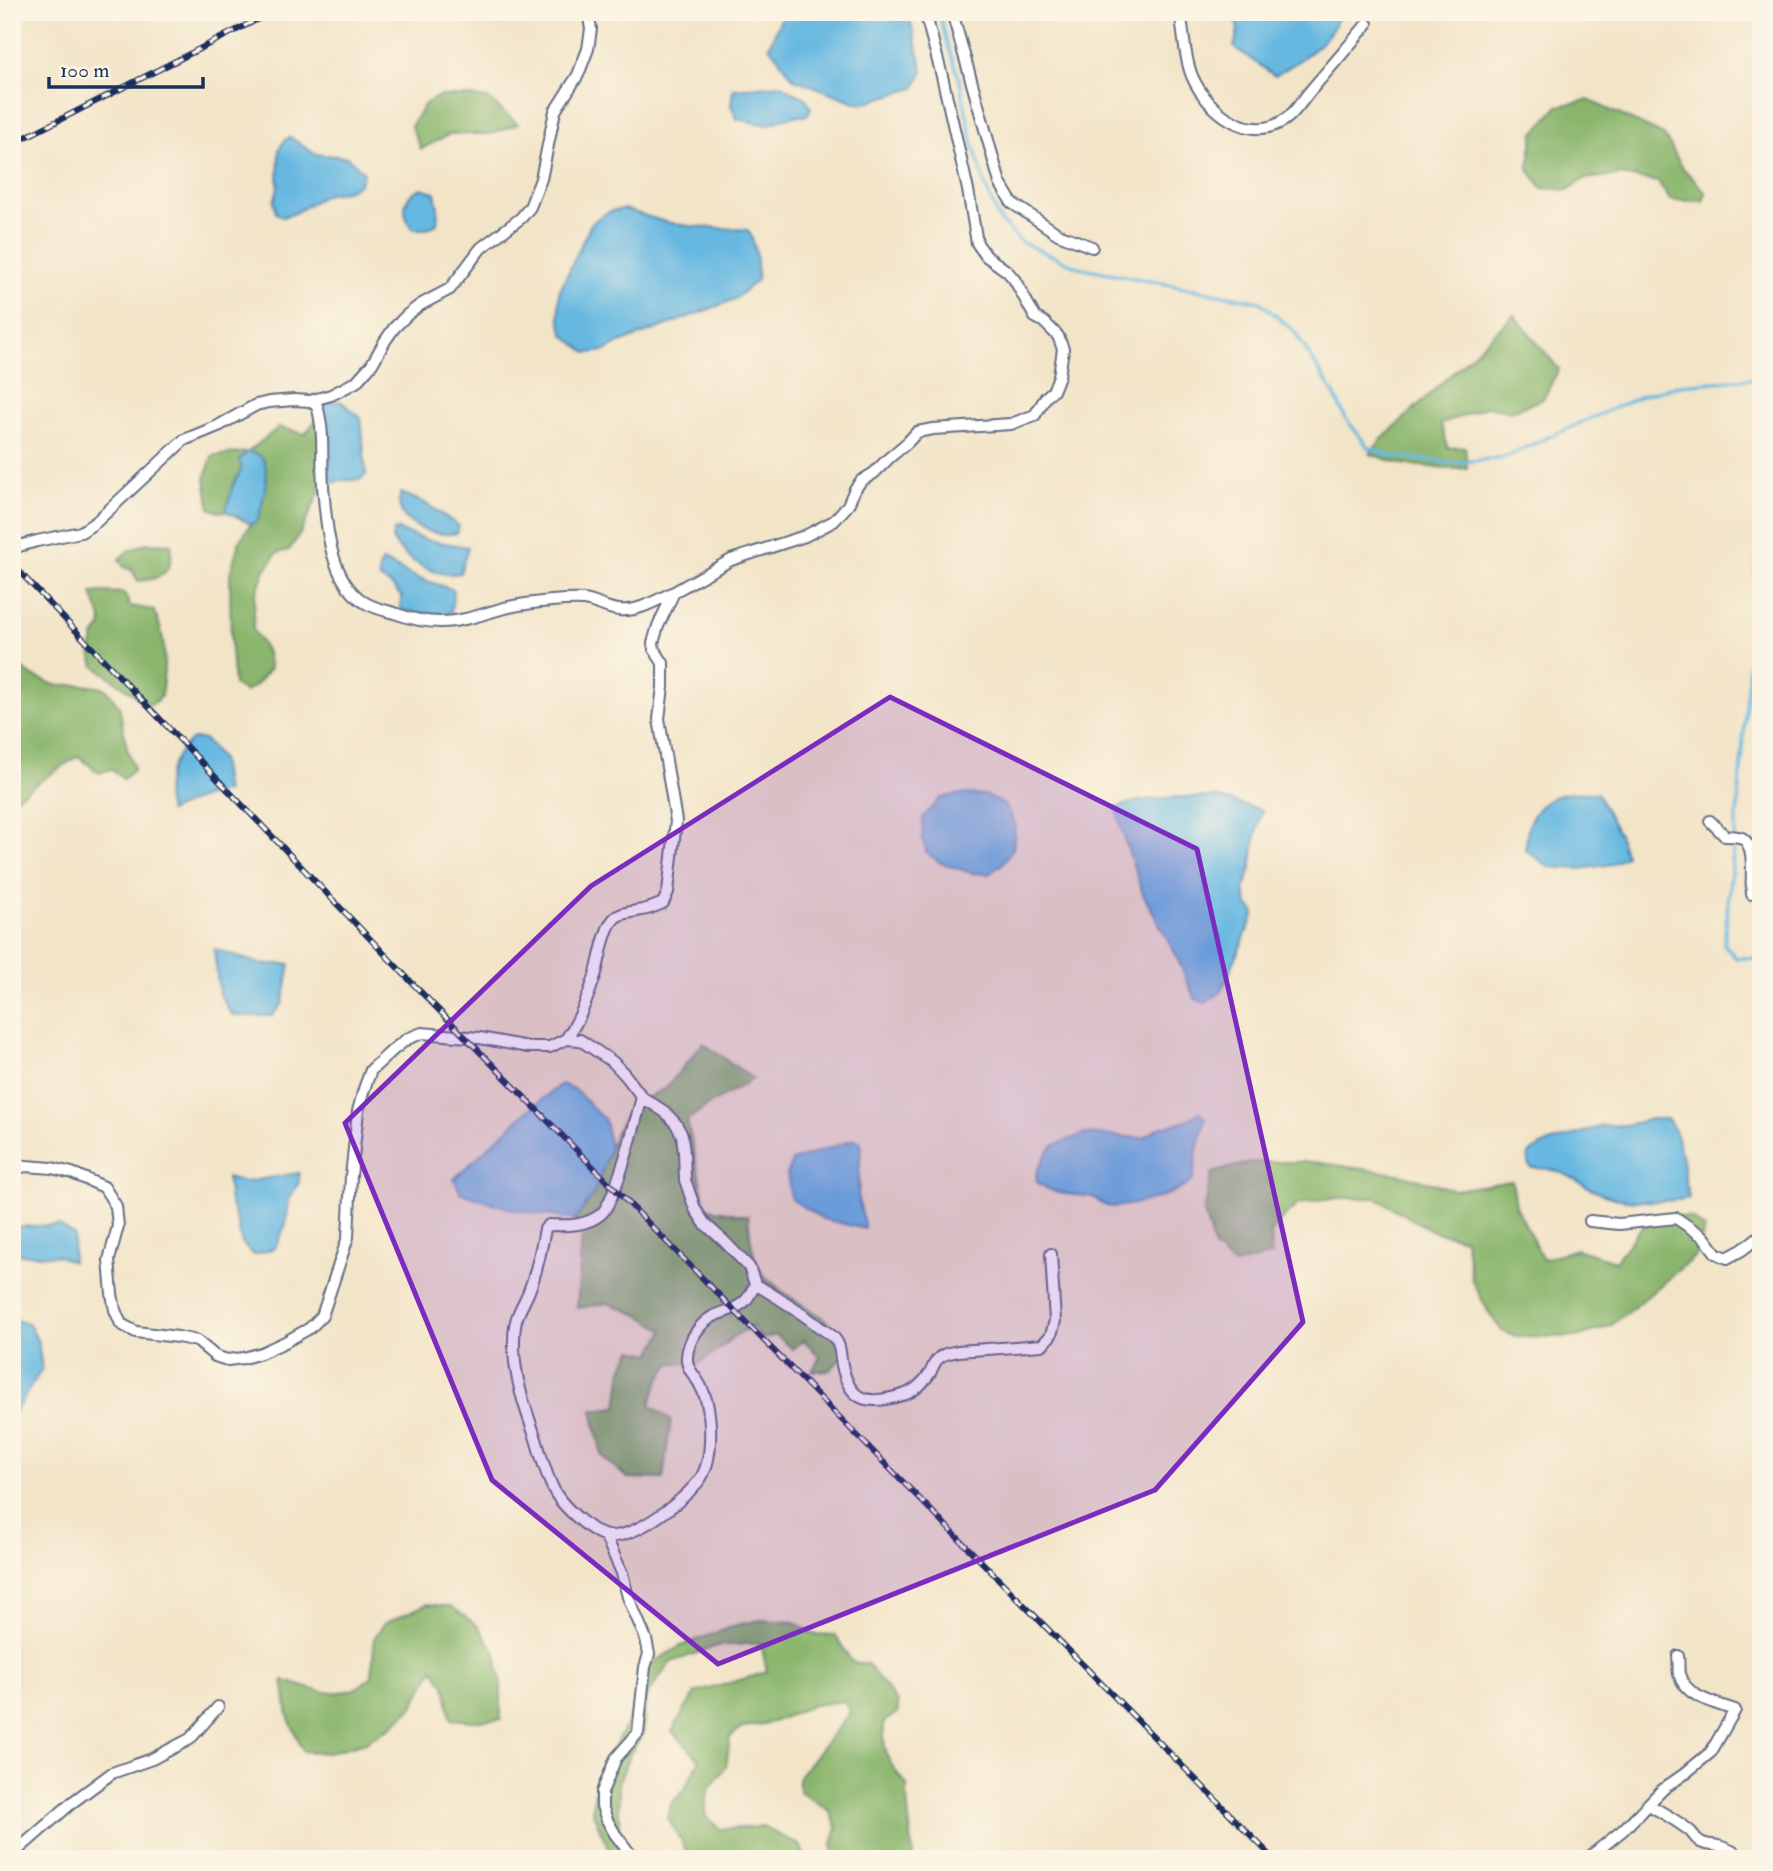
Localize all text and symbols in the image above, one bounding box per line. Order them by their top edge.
scale bar [49,46,203,90]
text: 100 m [60,57,110,84]

